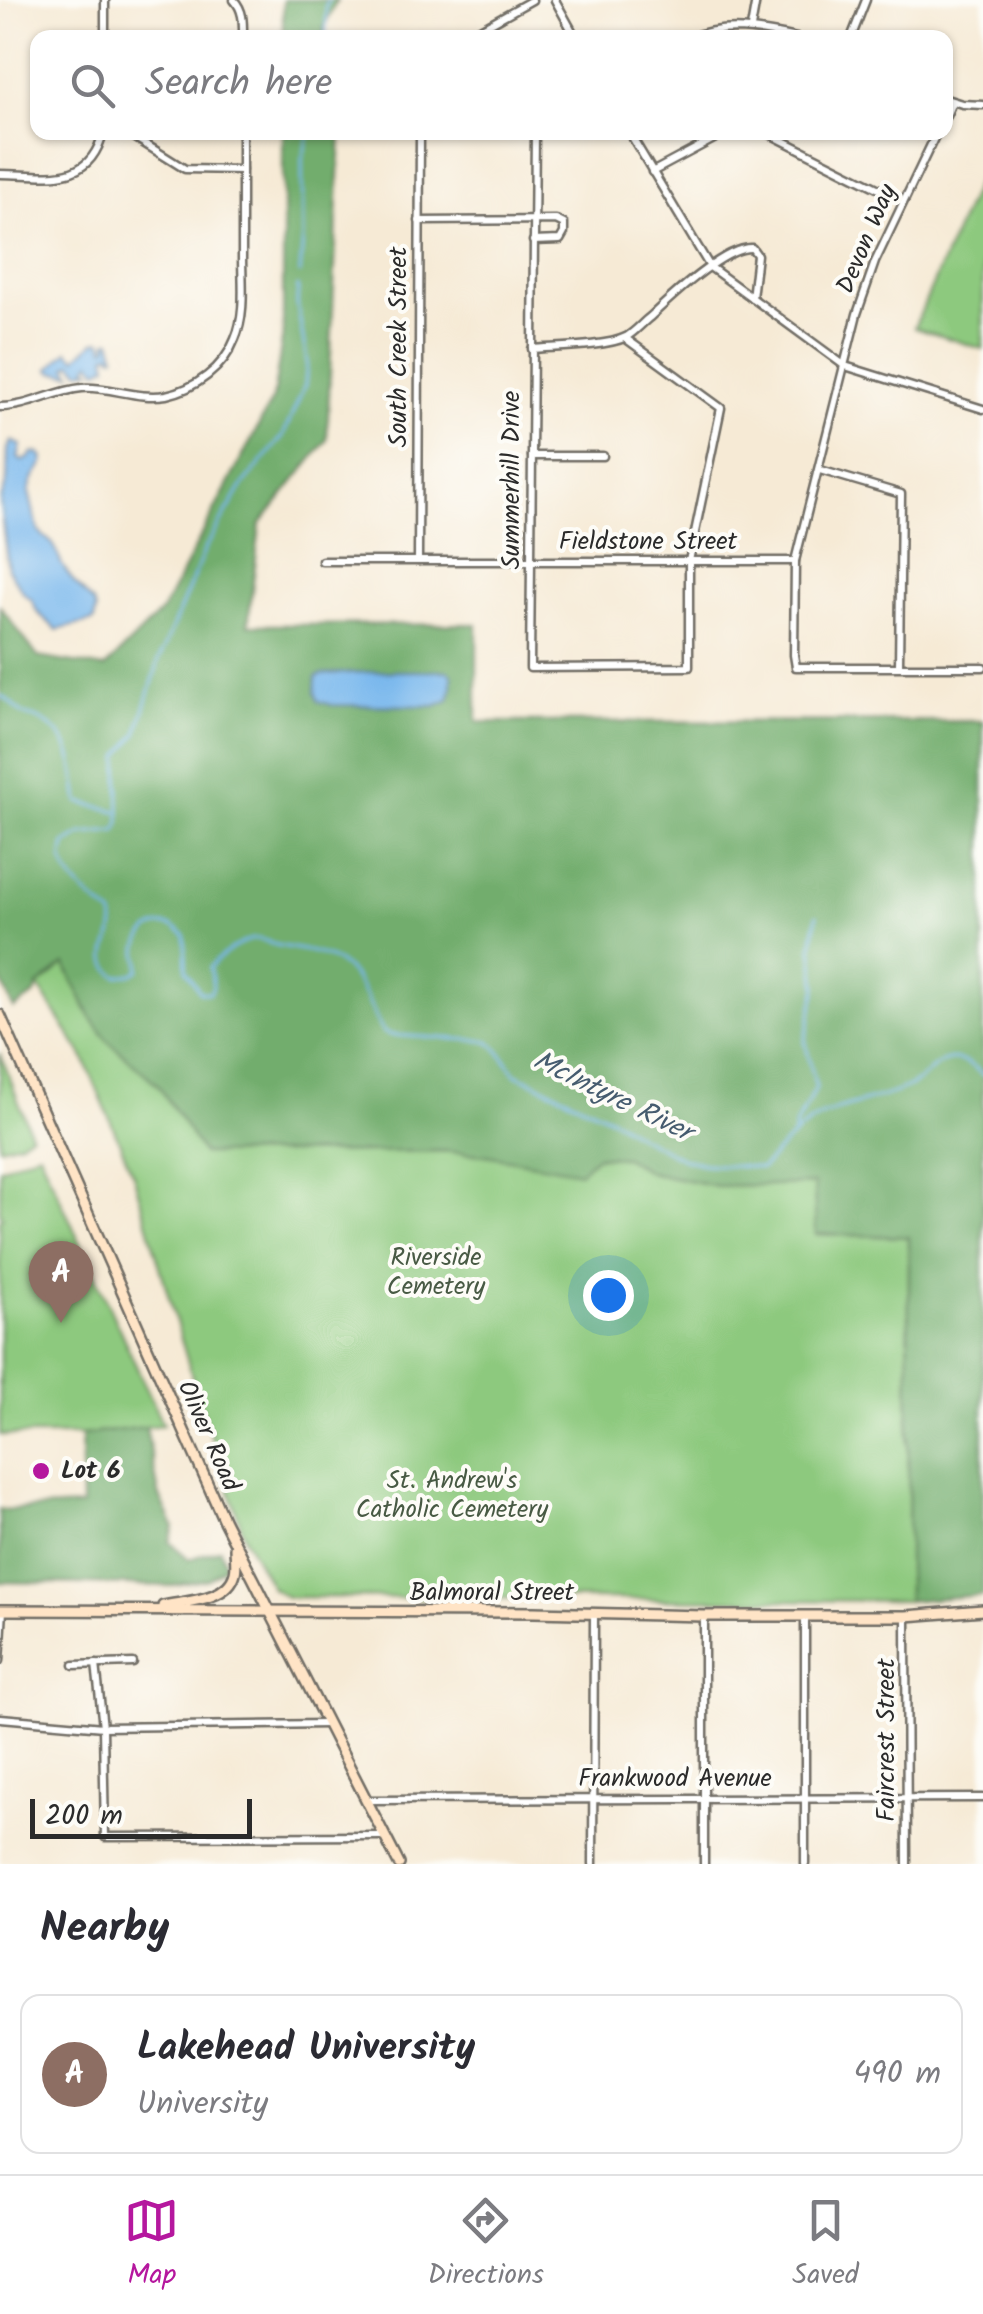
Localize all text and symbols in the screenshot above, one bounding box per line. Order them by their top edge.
search box [30,30,953,140]
text: Search here [145,55,332,115]
icon: search [65,58,120,113]
street label: Devon Way [826,178,908,300]
street label: South Creek Street [379,246,419,447]
street label: Summerhill Drive [492,391,532,569]
street label: Fieldstone Street [559,522,738,562]
water label: McIntyre River [525,1039,704,1157]
park label: Riverside Cemetery [387,1238,485,1307]
pin: A [28,1240,94,1323]
your location [583,1270,634,1321]
street label: Oliver Road [166,1374,251,1499]
place label: Lot 6 [61,1451,121,1491]
marker: Lot 6 [30,1460,52,1482]
park label: St. Andrew's Catholic Cemetery [356,1461,549,1530]
street label: Balmoral Street [410,1573,575,1613]
street label: Faircrest Street [867,1658,907,1822]
street label: Frankwood Avenue [578,1759,772,1799]
scale bar [30,1794,252,1838]
text: 200 m [45,1794,123,1839]
text: Nearby [40,1896,169,1963]
text: Lakehead University [137,2019,475,2079]
text: A [64,2049,85,2100]
text: 490 m [853,2049,941,2100]
text: University [137,2079,268,2130]
tab: Map [124,2193,179,2298]
tab: Directions [428,2193,544,2298]
tab: Saved [792,2193,859,2298]

